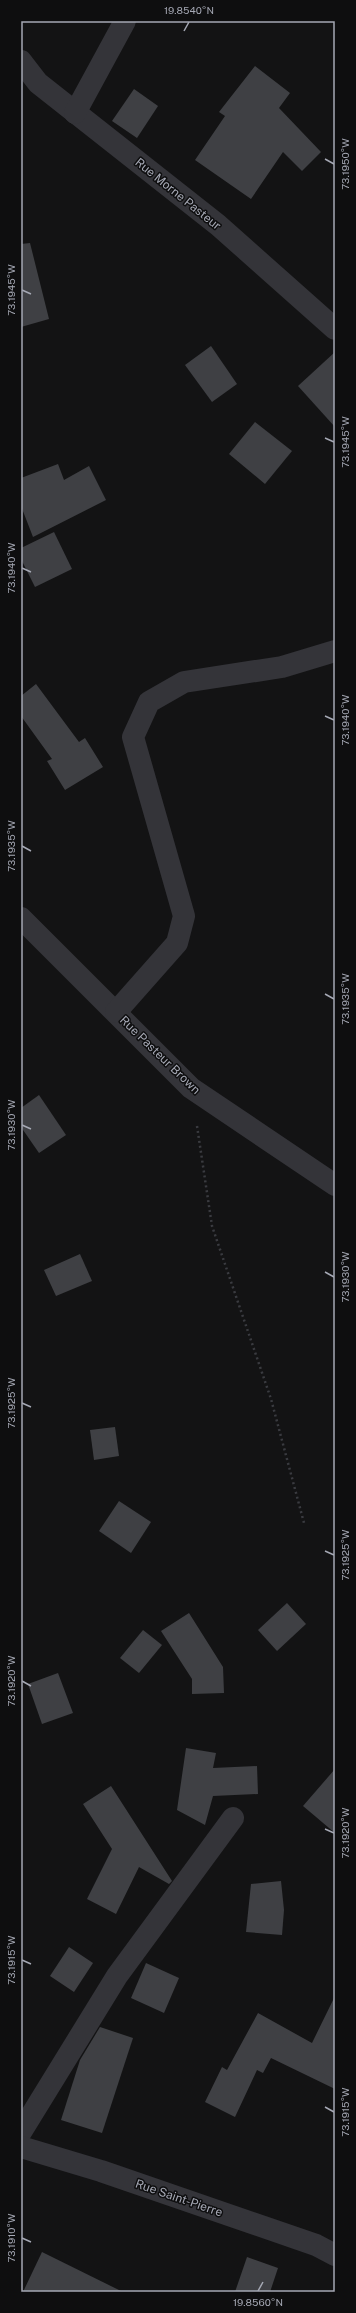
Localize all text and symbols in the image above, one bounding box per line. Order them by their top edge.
text: 19.8540°N [164,4,214,16]
text: 73.1950°W [339,138,351,190]
street label: Rue Morne Pasteur [132,155,224,233]
text: 73.1945°W [5,264,17,316]
text: 73.1945°W [339,416,351,468]
text: 73.1940°W [5,542,17,594]
text: 73.1940°W [339,694,351,746]
text: 73.1935°W [5,820,17,872]
text: 73.1935°W [339,973,351,1025]
street label: Rue Pasteur Brown [117,1013,203,1097]
text: 73.1930°W [5,1099,17,1151]
text: 73.1930°W [339,1251,351,1303]
text: 73.1925°W [5,1377,17,1429]
text: 73.1925°W [339,1529,351,1581]
text: 73.1920°W [5,1655,17,1706]
text: 73.1920°W [339,1807,351,1858]
text: 73.1915°W [5,1935,17,1985]
text: 73.1915°W [339,2087,351,2137]
street label: Rue Saint-Pierre [134,2177,225,2220]
text: 73.1910°W [5,2213,17,2263]
text: 19.8560°N [233,2296,283,2308]

